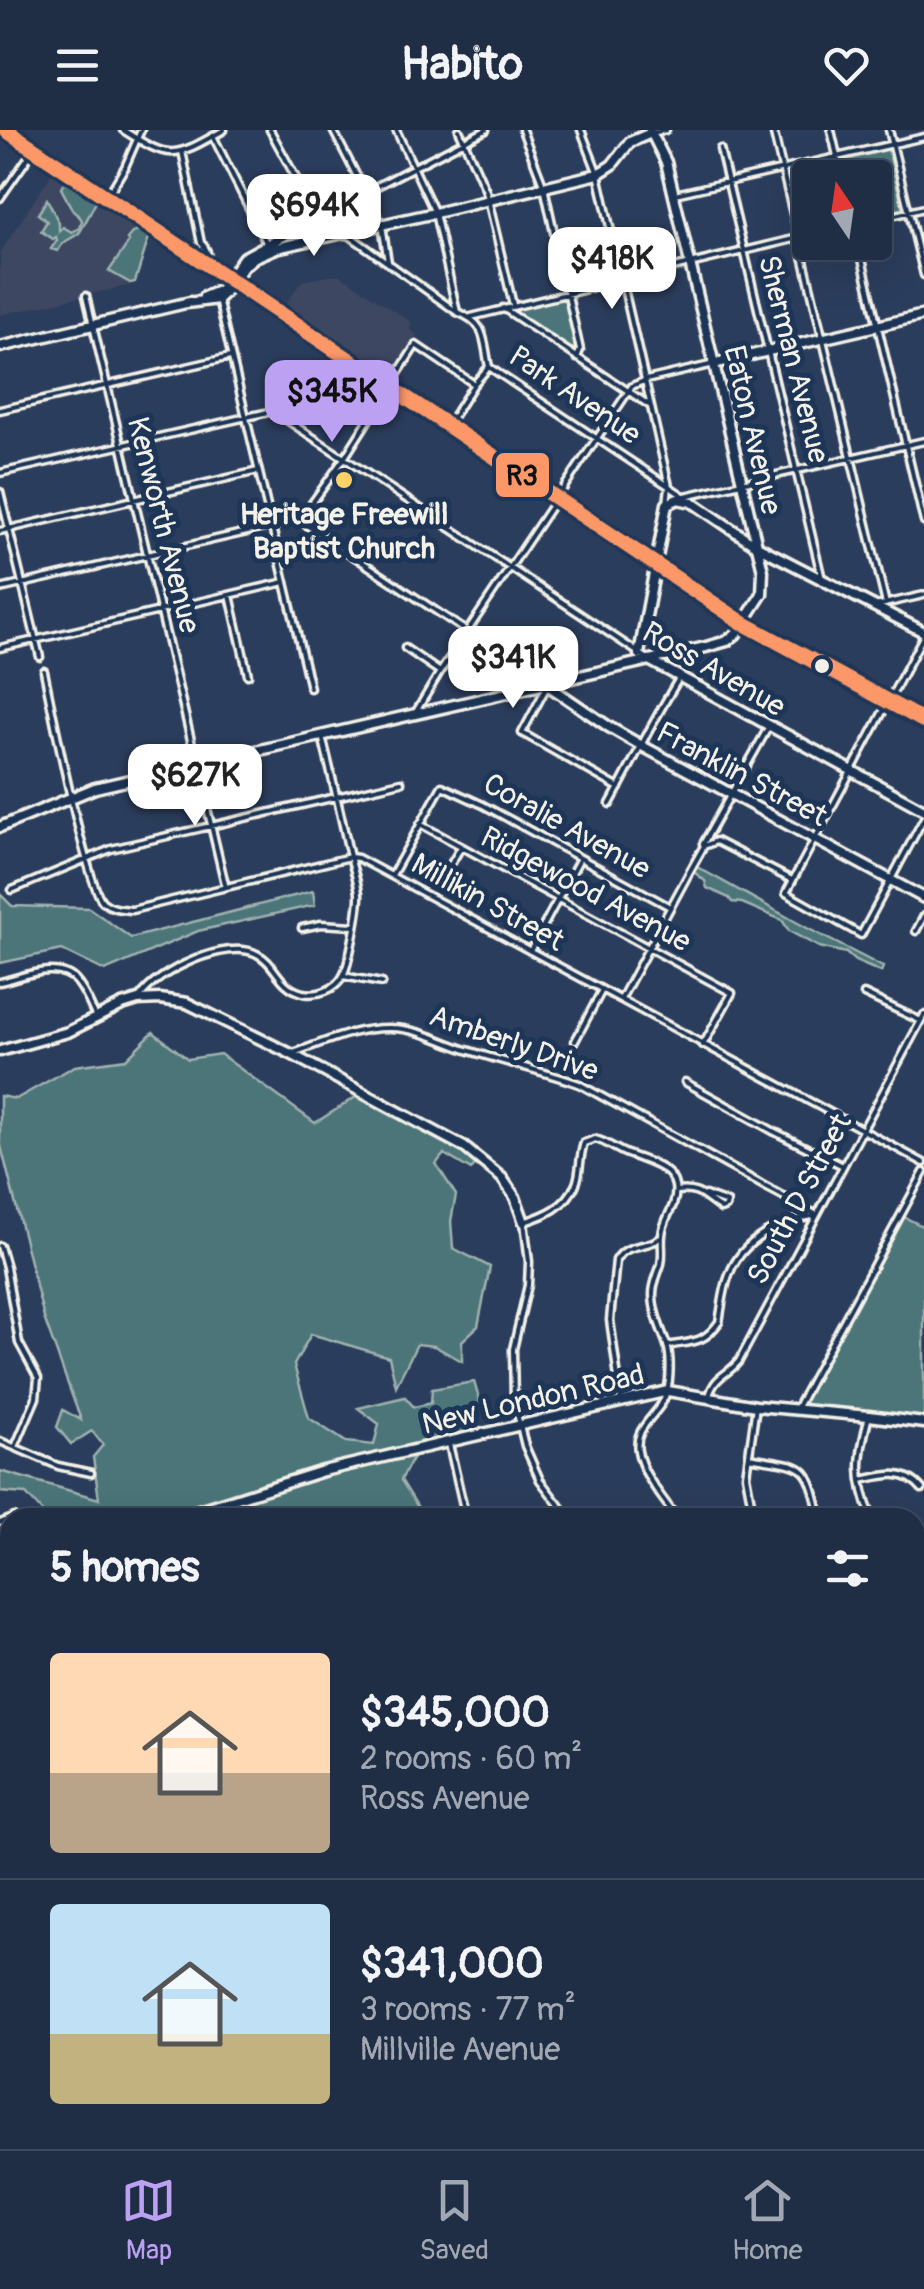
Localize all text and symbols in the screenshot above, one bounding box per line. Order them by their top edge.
text: Habito [401,37,523,93]
icon: menu [50,38,105,93]
icon: heart [819,38,874,93]
north arrow [792,160,892,260]
map controls [792,160,892,260]
pin: $694K [244,174,384,259]
text: $694K [269,186,359,226]
pin: $418K [542,227,682,312]
text: $418K [570,239,654,279]
street label: Sherman Avenue [750,252,837,467]
street label: Park Avenue [502,338,648,453]
street label: Eaton Avenue [715,342,790,518]
pin: $345K [262,360,402,445]
text: $345K [287,372,377,412]
street label: Kenworth Avenue [119,413,208,637]
line badge: R3 [494,451,551,499]
text: R3 [506,459,538,494]
marker: Heritage Freewill Baptist Church [333,469,355,491]
place label: Heritage Freewill Baptist Church [240,496,448,567]
street label: Ross Avenue [636,614,792,725]
pin: $341K [443,626,583,711]
text: $341K [470,638,556,678]
unlabelled marker [812,656,832,676]
street label: Franklin Street [650,714,834,835]
pin: $627K [125,744,265,829]
text: $627K [150,756,240,796]
street label: Coralie Avenue [477,765,657,888]
street label: Ridgewood Avenue [474,818,698,961]
street label: Millikin Street [405,845,571,960]
street label: Amberly Drive [424,997,603,1090]
street label: South D Street [739,1107,860,1291]
street label: New London Road [418,1356,648,1443]
icon: filters [820,1541,875,1596]
text: 5 homes [50,1542,200,1594]
text: $345,000 [360,1687,550,1739]
icon: home [130,1693,250,1813]
text: 2 rooms · 60 m² [360,1739,582,1779]
text: Ross Avenue [360,1779,530,1819]
text: $341,000 [360,1938,544,1990]
icon: home [130,1944,250,2064]
text: 3 rooms · 77 m² [360,1990,576,2030]
text: Millville Avenue [360,2030,560,2070]
tab: Map [121,2173,176,2268]
tab: Saved [419,2173,489,2268]
tab: Home [732,2173,802,2268]

